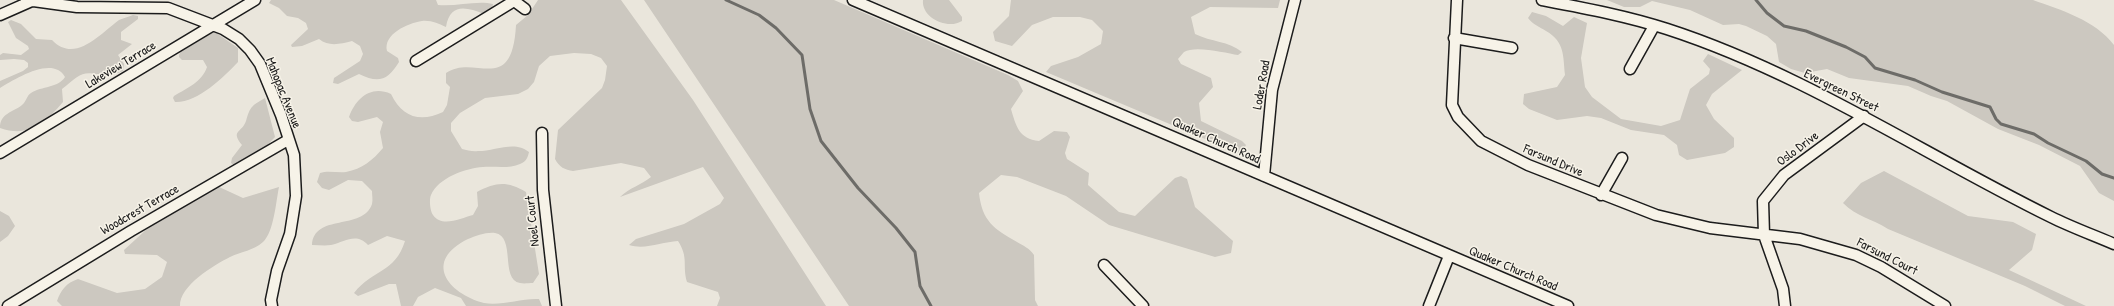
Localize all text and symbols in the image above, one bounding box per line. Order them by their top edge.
street label: Lakeview Terrace [83,38,159,92]
street label: Mahopac Avenue [262,55,304,131]
street label: Loder Road [1250,59,1274,111]
street label: Evergreen Street [1801,66,1881,116]
street label: Quaker Church Road [1169,115,1263,167]
street label: Oslo Drive [1774,128,1822,170]
street label: Farsund Drive [1521,141,1585,181]
street label: Woodcrest Terrace [98,181,182,239]
street label: Noel Court [523,195,543,247]
street label: Farsund Court [1854,235,1920,279]
street label: Quaker Church Road [1466,243,1560,295]

